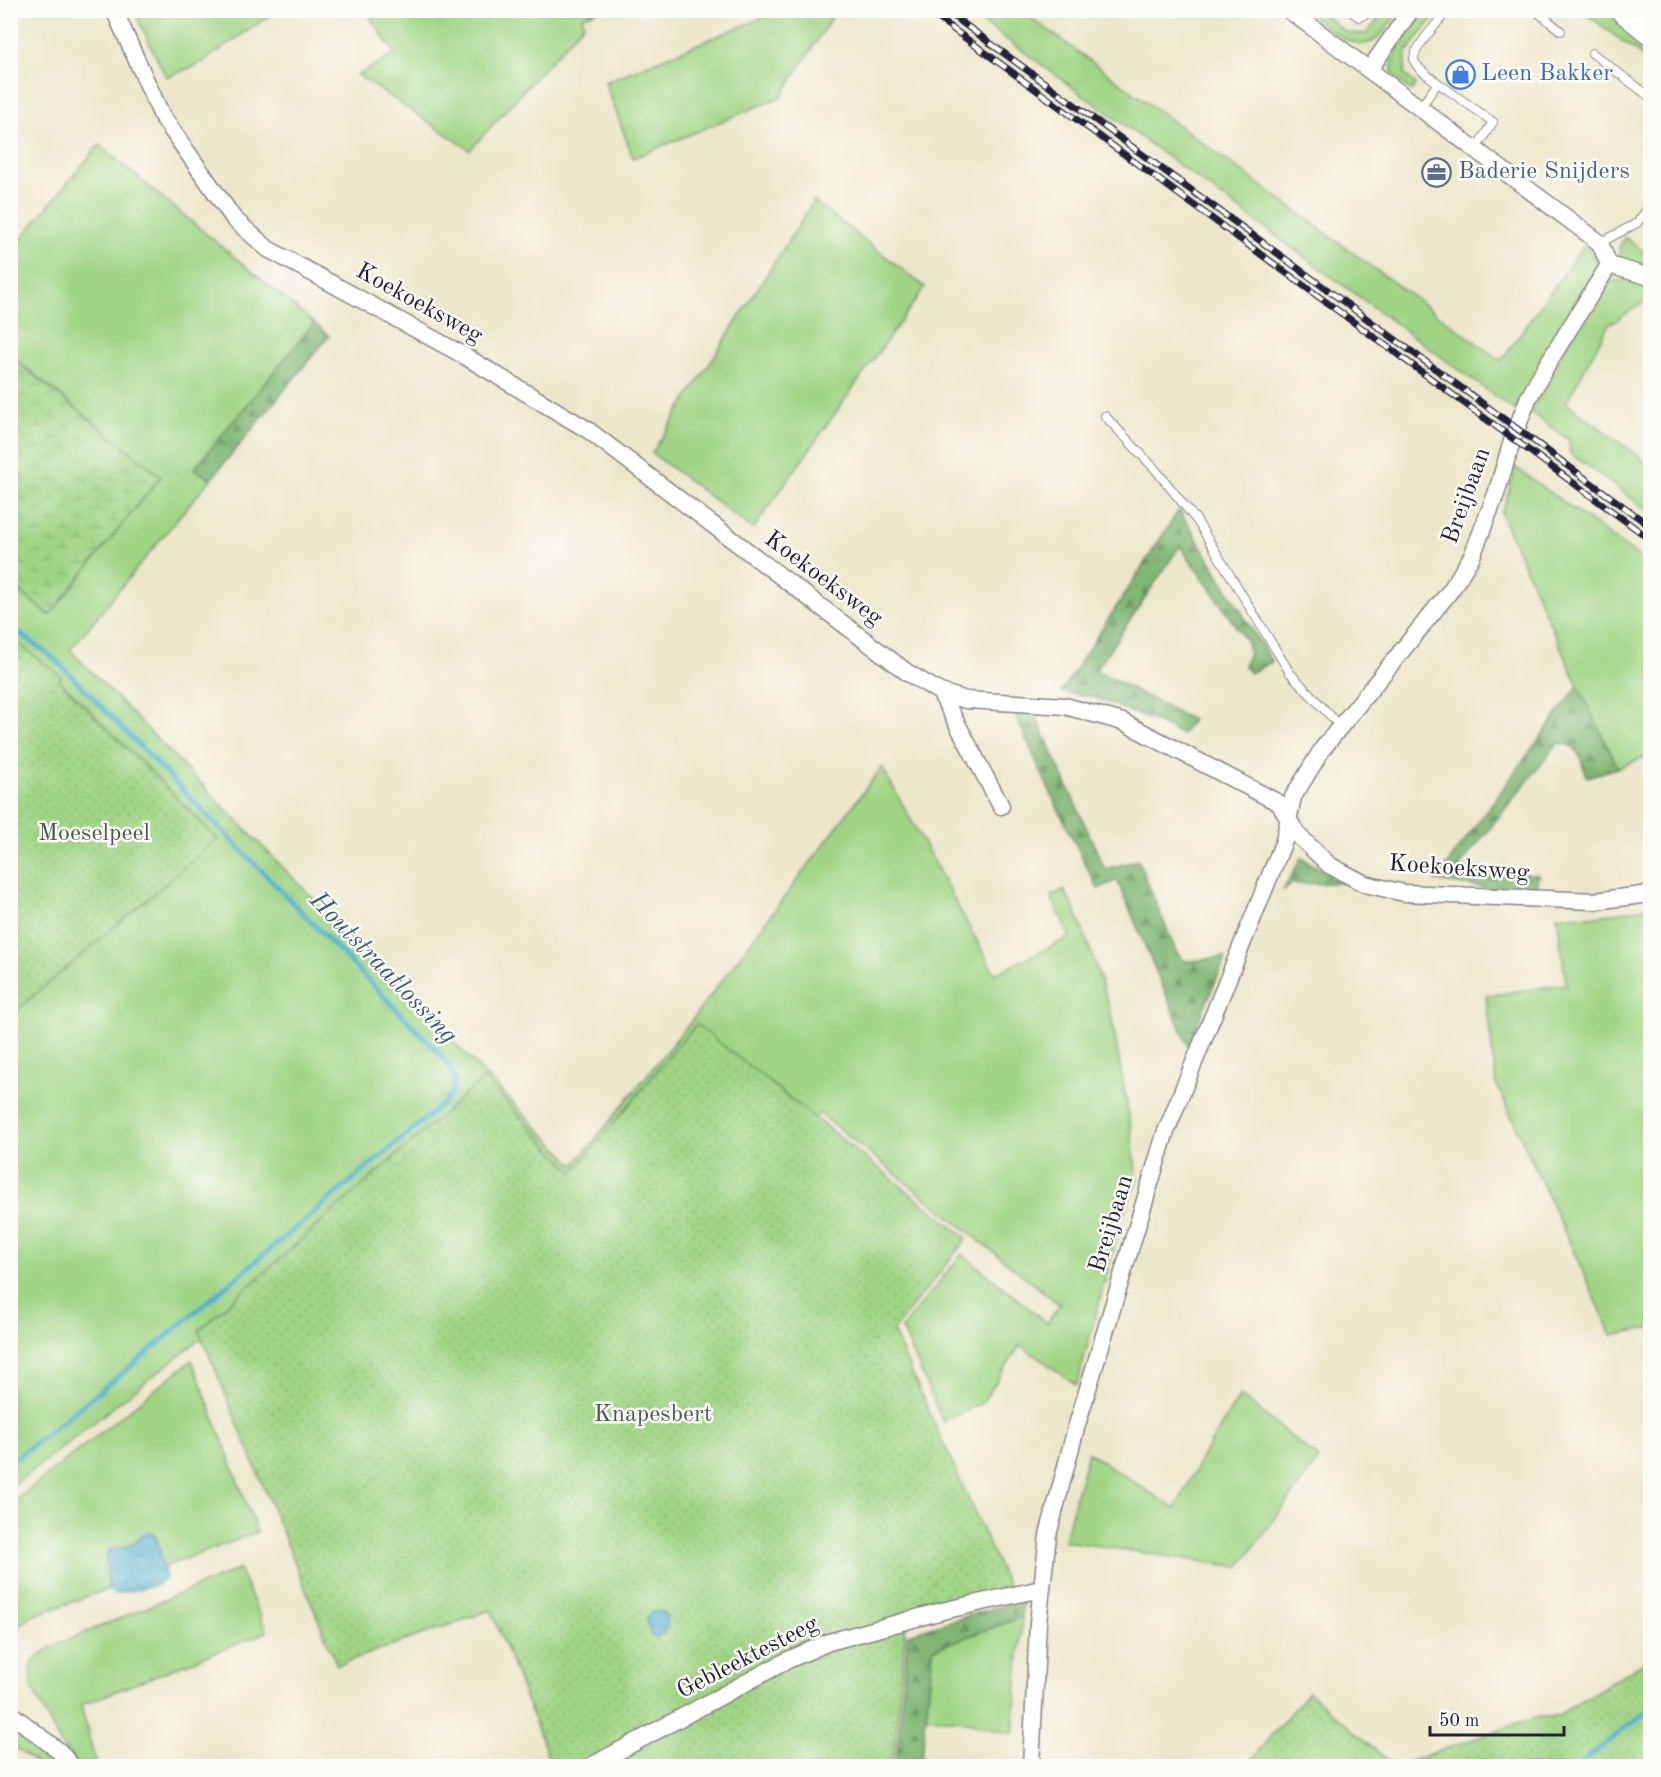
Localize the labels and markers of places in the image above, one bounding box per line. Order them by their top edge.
shop icon: Leen Bakker [1444,58,1476,90]
place label: Leen Bakker [1481,62,1613,86]
office icon: Baderie Snijders [1421,156,1453,188]
place label: Baderie Snijders [1458,160,1630,184]

